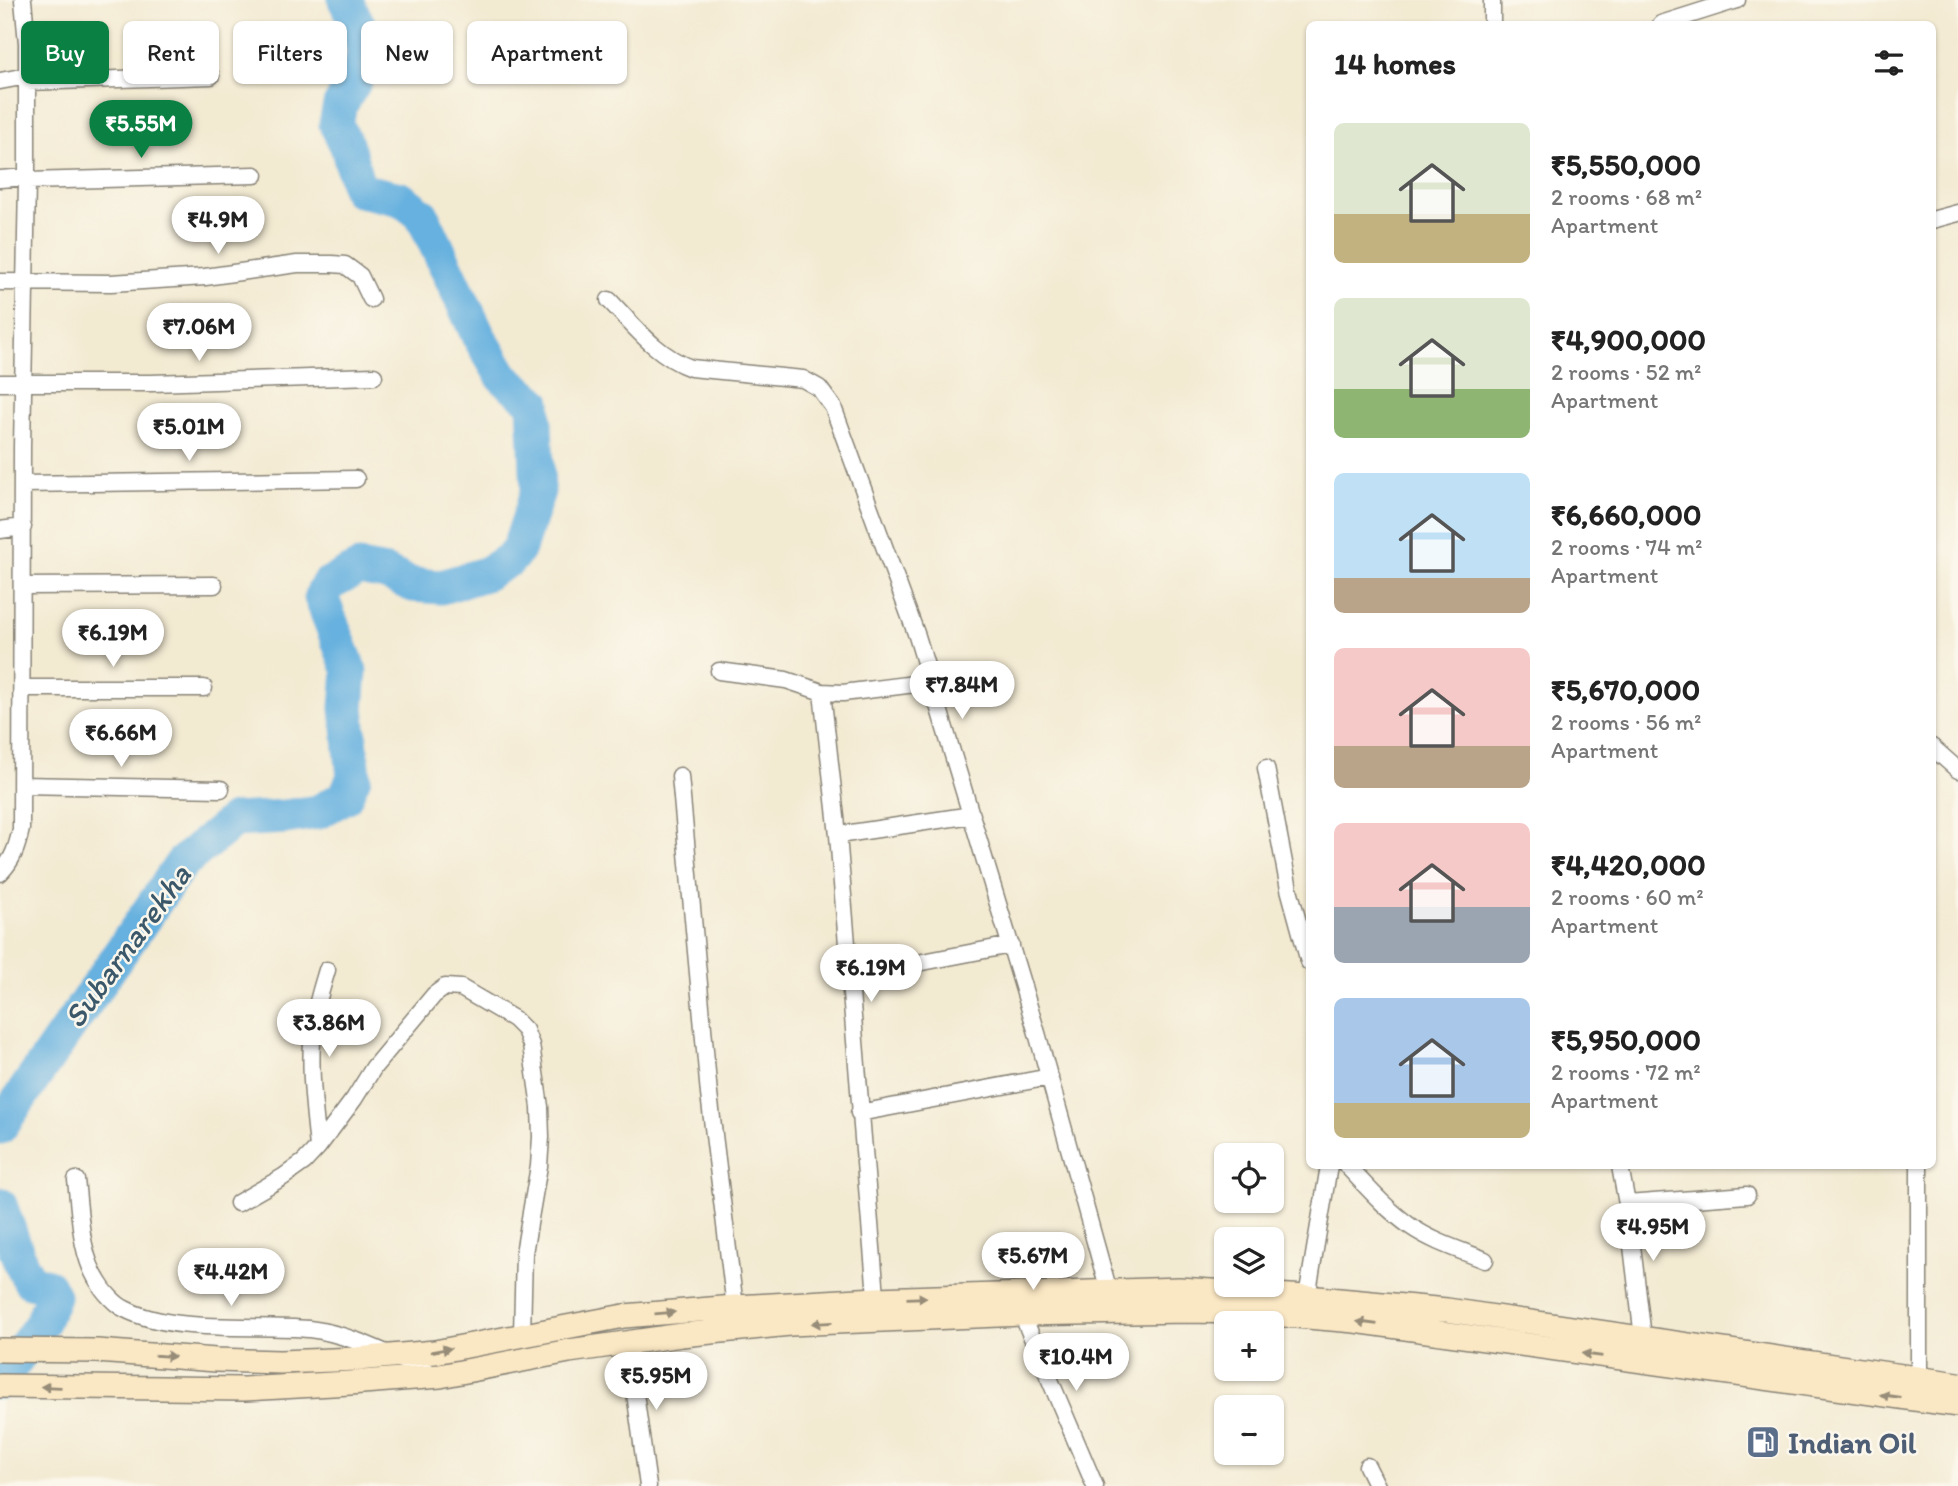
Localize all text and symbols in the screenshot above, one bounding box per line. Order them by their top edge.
chip: Buy [21,21,109,84]
chip: Rent [123,21,219,84]
chip: Filters [233,21,347,84]
chip: New [361,21,453,84]
chip: Apartment [467,21,627,84]
icon: filters [1870,44,1908,82]
text: 14 homes [1334,45,1456,82]
pin: ₹5.55M [84,100,198,160]
text: ₹5.55M [105,109,177,137]
text: ₹5,550,000 [1551,146,1701,183]
icon: home [1390,151,1474,235]
text: 2 rooms · 68 m² [1551,183,1702,211]
pin: ₹4.9M [169,196,267,256]
text: ₹4.9M [188,205,248,233]
text: Apartment [1551,211,1658,239]
pin: ₹7.06M [142,304,256,363]
text: ₹7.06M [163,312,235,340]
text: ₹4,900,000 [1551,321,1706,358]
icon: home [1390,326,1474,410]
text: 2 rooms · 52 m² [1551,358,1701,386]
text: Apartment [1551,386,1658,414]
pin: ₹5.01M [132,404,246,463]
text: ₹5.01M [153,412,225,440]
text: ₹6,660,000 [1551,496,1701,533]
icon: home [1390,501,1474,585]
text: 2 rooms · 74 m² [1551,533,1703,561]
text: Apartment [1551,561,1658,589]
pin: ₹6.19M [56,610,170,669]
text: ₹6.19M [78,618,148,646]
pin: ₹7.84M [905,662,1019,721]
text: ₹7.84M [926,670,998,698]
text: ₹5,670,000 [1551,671,1700,708]
icon: home [1390,676,1474,760]
text: 2 rooms · 56 m² [1551,708,1702,736]
pin: ₹6.66M [64,710,178,769]
text: ₹6.66M [85,718,157,746]
text: Apartment [1551,736,1658,764]
text: ₹4,420,000 [1551,846,1706,883]
icon: home [1390,851,1474,935]
water label: Subarnarekha [55,856,200,1035]
text: 2 rooms · 60 m² [1551,883,1704,911]
text: Apartment [1551,911,1658,939]
pin: ₹6.19M [814,944,928,1004]
text: ₹6.19M [836,953,906,981]
pin: ₹3.86M [272,1000,386,1059]
text: ₹3.86M [293,1008,365,1036]
text: ₹5,950,000 [1551,1021,1701,1058]
icon: home [1390,1026,1474,1110]
text: 2 rooms · 72 m² [1551,1058,1701,1086]
text: Apartment [1551,1086,1658,1114]
map controls [1214,1143,1284,1465]
button: locate [1214,1143,1284,1213]
pin: ₹4.95M [1596,1204,1710,1263]
text: ₹4.95M [1617,1212,1689,1240]
button: layers [1214,1227,1284,1297]
pin: ₹5.67M [976,1232,1090,1292]
text: ₹5.67M [998,1241,1068,1269]
pin: ₹4.42M [174,1248,288,1308]
text: ₹4.42M [194,1257,268,1285]
one-way arrow [906,1292,928,1303]
one-way arrow [655,1307,677,1318]
button: + [1214,1311,1284,1381]
one-way arrow [1356,1317,1378,1328]
one-way arrow [811,1318,833,1329]
pin: ₹10.4M [1019,1334,1133,1393]
text: ₹10.4M [1039,1342,1113,1370]
one-way arrow [430,1345,452,1356]
one-way arrow [1581,1349,1603,1360]
one-way arrow [155,1351,177,1362]
pin: ₹5.95M [599,1352,713,1412]
text: ₹5.95M [620,1361,692,1389]
one-way arrow [40,1382,62,1393]
one-way arrow [1879,1390,1901,1401]
button: − [1214,1395,1284,1465]
fuel station icon: Indian Oil [1744,1423,1782,1461]
place label: Indian Oil [1788,1424,1917,1461]

